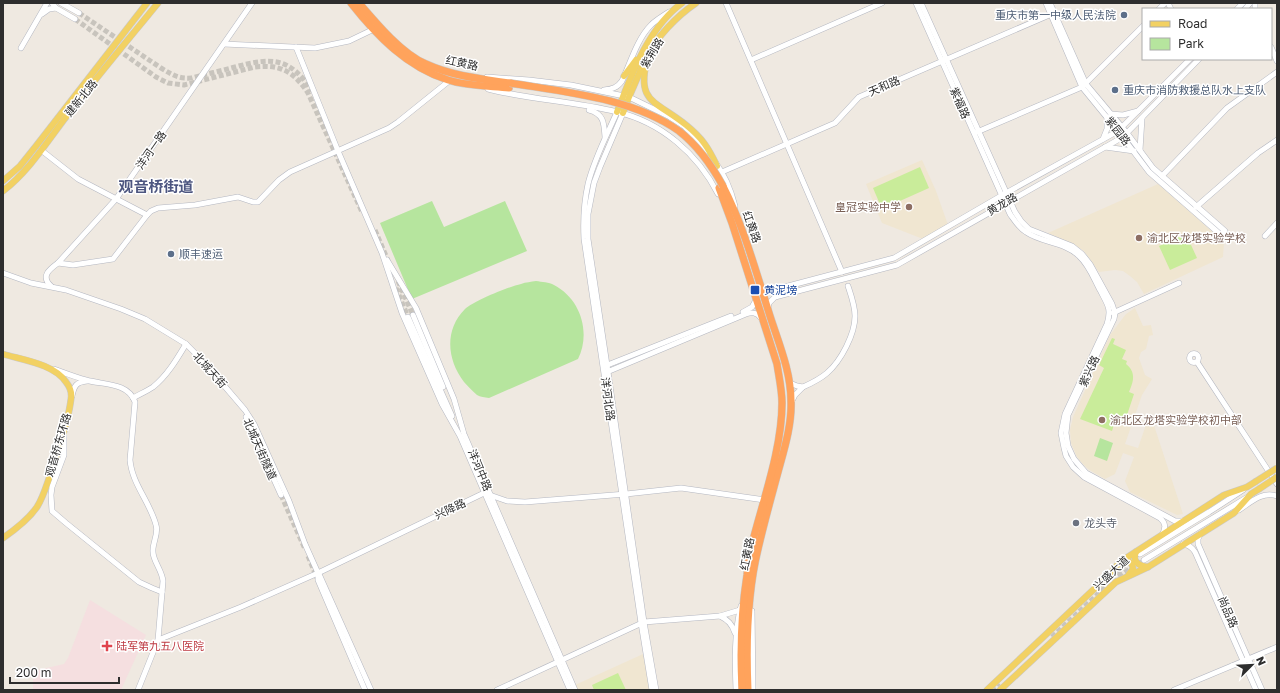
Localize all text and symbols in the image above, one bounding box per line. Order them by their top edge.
place label: 重庆市第一中级人民法院 [995,8,1116,21]
legend [1142,8,1272,60]
marker: 重庆市第一中级人民法院 [1119,10,1129,20]
text: Road [1178,16,1207,31]
street label: 紫荆路 [638,35,666,70]
text: Park [1178,36,1204,51]
street label: 红黄路 [445,53,480,72]
street label: 天和路 [866,73,902,98]
street label: 建新北路 [62,76,100,119]
place label: 重庆市消防救援总队水上支队 [1123,83,1266,96]
street label: 紫福路 [948,85,973,121]
marker: 重庆市消防救援总队水上支队 [1110,85,1120,95]
street label: 紫园路 [1103,114,1134,148]
street label: 洋河一路 [133,128,169,171]
district label: 观音桥街道 [118,177,194,195]
street label: 黄龙路 [984,190,1019,217]
place label: 皇冠实验中学 [835,200,901,213]
marker: 皇冠实验中学 [904,202,914,212]
street label: 红黄路 [741,209,764,245]
place label: 渝北区龙塔实验学校 [1147,231,1246,244]
marker: 渝北区龙塔实验学校 [1134,233,1144,243]
place label: 顺丰速运 [179,247,223,260]
marker: 顺丰速运 [166,249,176,259]
place label: 黄泥塝 [764,283,797,296]
marker: 黄泥塝 [749,284,761,296]
street label: 北城天街 [191,349,230,390]
street label: 紫兴路 [1076,353,1101,388]
street label: 洋河北路 [599,376,618,422]
street label: 观音桥东环路 [42,411,73,478]
place label: 渝北区龙塔实验学校初中部 [1110,413,1242,426]
marker: 渝北区龙塔实验学校初中部 [1097,415,1107,425]
street label: 北城天街隧道 [241,416,280,482]
street label: 洋河中路 [466,447,495,493]
street label: 兴降路 [432,496,467,521]
place label: 龙头寺 [1084,516,1117,529]
marker: 龙头寺 [1071,518,1081,528]
street label: 红黄路 [737,536,756,571]
street label: 兴盛大道 [1090,553,1131,592]
street label: 尚品路 [1216,594,1241,630]
place label: 陆军第九五八医院 [116,639,204,652]
marker: 陆军第九五八医院 [101,640,113,652]
north arrow [1232,645,1272,685]
text: N [1254,654,1269,667]
scale bar [10,659,119,685]
text: 200 m [16,665,51,680]

